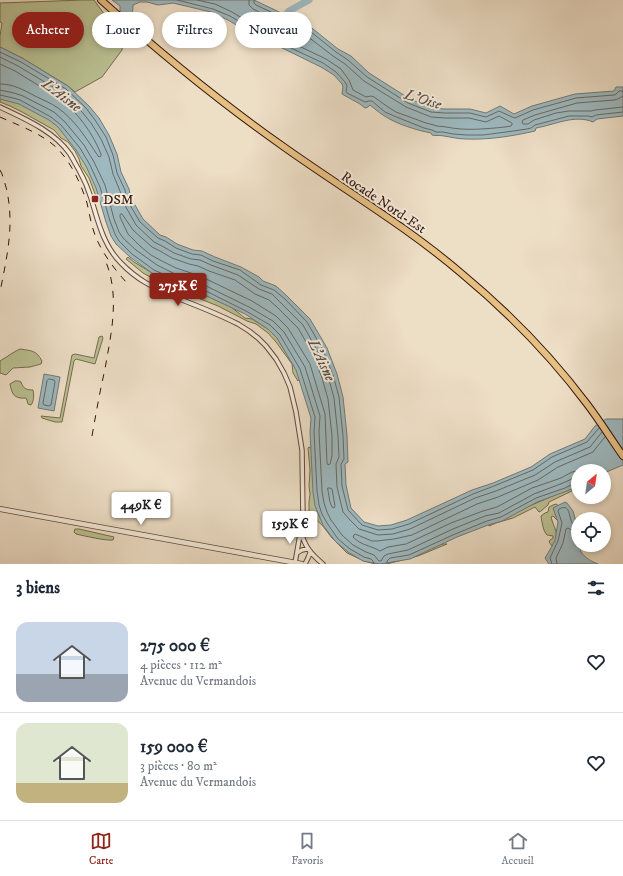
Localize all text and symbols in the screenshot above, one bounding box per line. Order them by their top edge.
chip: Acheter [12,12,84,48]
chip: Louer [92,12,154,48]
chip: Filtres [162,12,227,48]
chip: Nouveau [235,12,312,48]
water label: L'Aisne [37,74,86,117]
water label: L'Oise [401,85,444,114]
street label: Rocade Nord-Est [338,168,430,238]
place label: DSM [103,191,134,209]
marker: DSM [90,194,100,204]
pin: 275K € [145,273,211,307]
text: 275K € [159,278,197,294]
water label: L'Aisne [303,335,340,385]
north arrow [571,464,611,504]
map controls [571,464,611,552]
pin: 449K € [108,492,174,526]
text: 449K € [121,497,162,513]
pin: 159K € [257,511,323,545]
button: locate [571,512,611,552]
text: 159K € [271,516,309,532]
text: 3 biens [16,577,60,599]
icon: filters [585,577,607,599]
text: 275 000 € [140,635,210,657]
icon: home [48,638,96,686]
icon: heart [585,651,607,673]
text: 4 pièces · 112 m² [140,657,222,673]
text: Avenue du Vermandois [140,673,256,689]
text: 159 000 € [140,736,208,758]
icon: home [48,739,96,787]
icon: heart [585,752,607,774]
text: 3 pièces · 80 m² [140,758,217,774]
text: Avenue du Vermandois [140,774,256,790]
tab: Carte [89,830,113,868]
tab: Favoris [291,830,323,868]
tab: Accueil [501,830,534,868]

